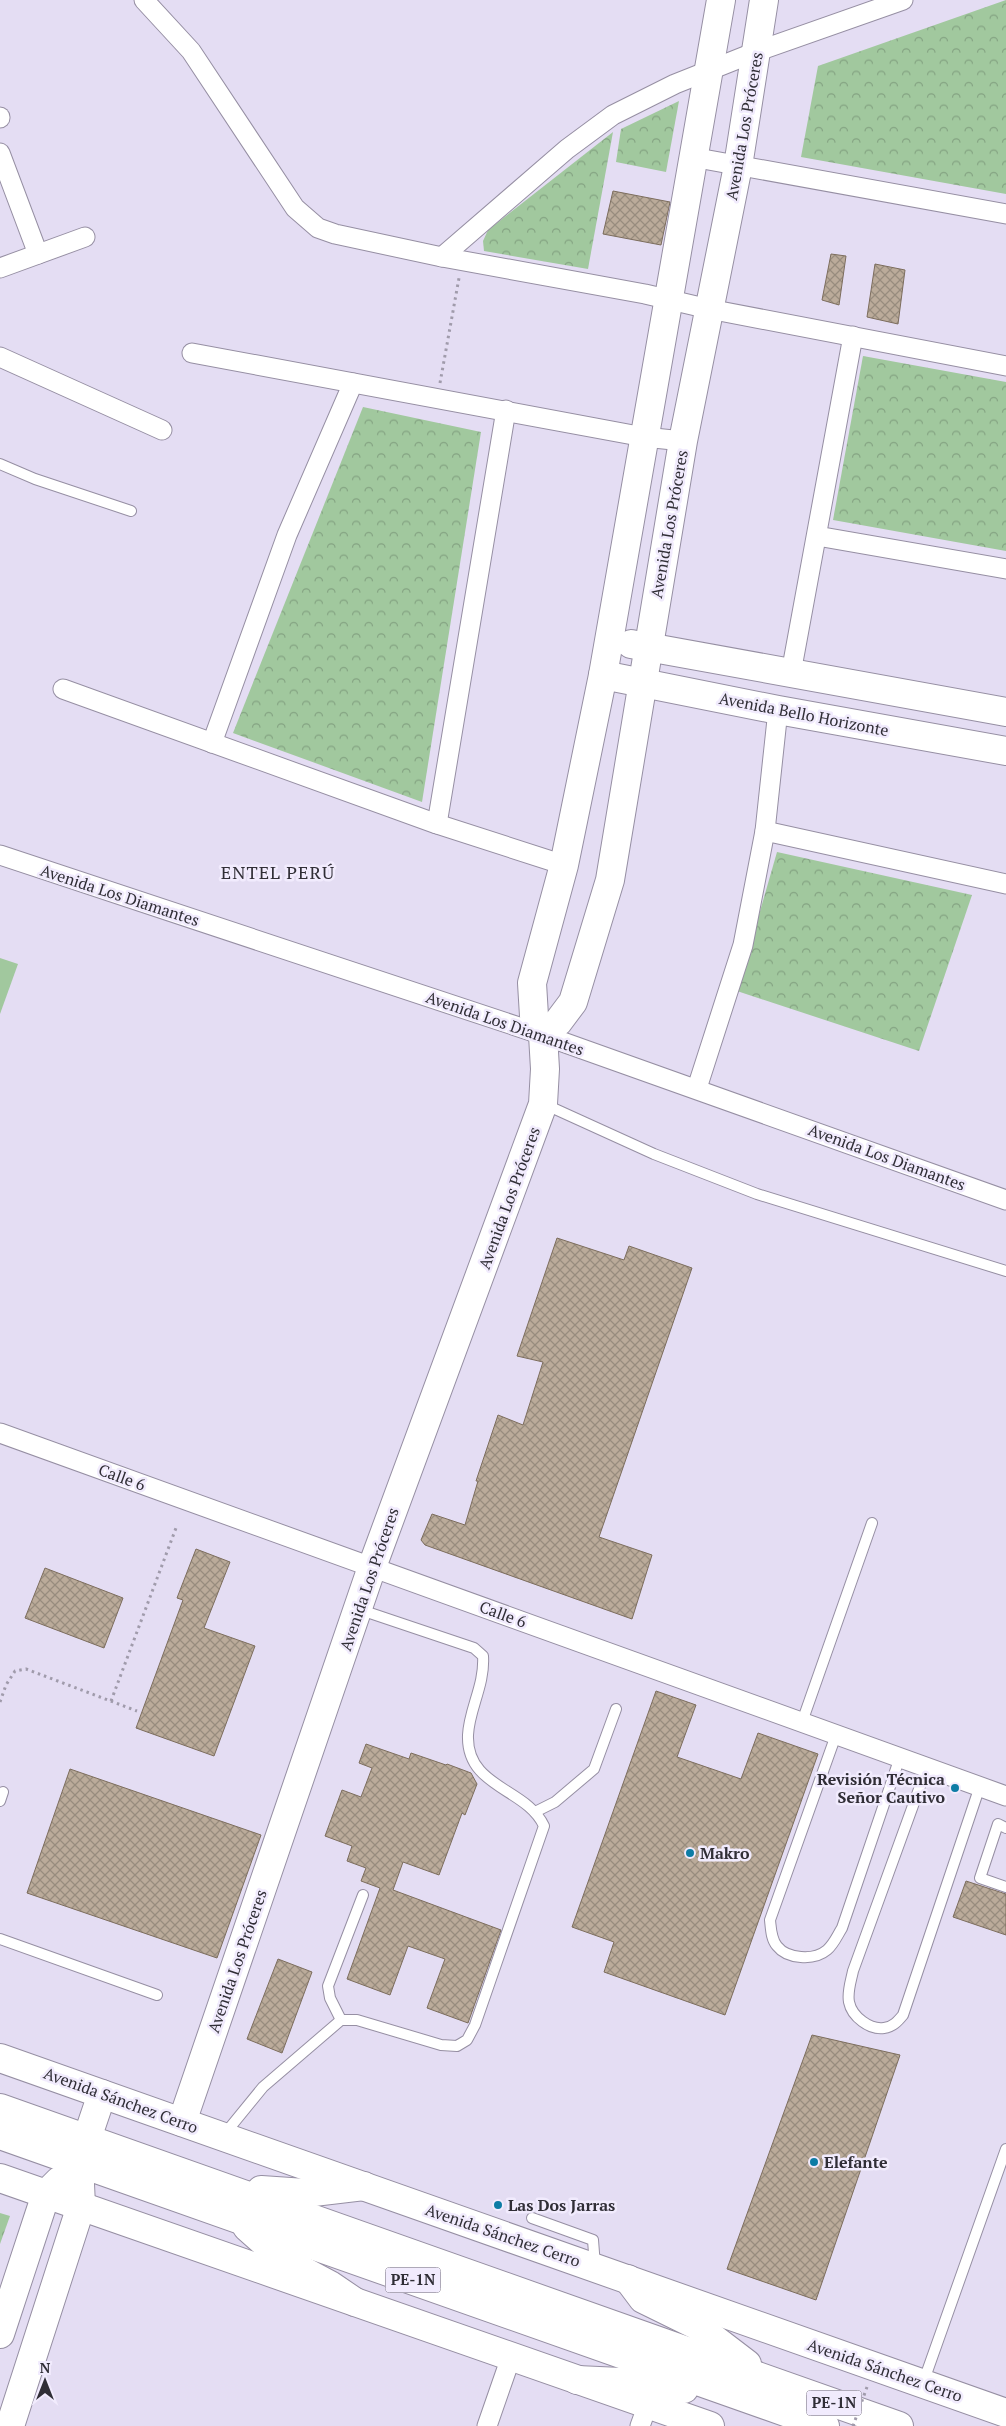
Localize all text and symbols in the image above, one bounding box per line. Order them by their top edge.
street label: Avenida Los Próceres [720,50,768,202]
street label: Avenida Los Próceres [645,448,693,600]
street label: Avenida Bello Horizonte [717,687,891,741]
street label: Avenida Los Diamantes [38,859,202,931]
district label: ENTEL PERÚ [221,860,335,884]
street label: Avenida Los Diamantes [423,986,587,1060]
street label: Avenida Los Diamantes [805,1118,969,1196]
street label: Avenida Los Próceres [473,1124,545,1272]
street label: Calle 6 [95,1458,149,1496]
street label: Avenida Los Próceres [334,1504,404,1654]
street label: Calle 6 [476,1595,530,1633]
place label: Revisión Técnica Señor Cautivo [817,1768,945,1808]
marker: Revisión Técnica Señor Cautivo [949,1782,961,1794]
place label: Makro [700,1842,750,1864]
marker: Makro [684,1847,696,1859]
street label: Avenida Los Próceres [202,1886,272,2036]
street label: Avenida Sánchez Cerro [41,2062,201,2138]
place label: Elefante [824,2151,888,2173]
marker: Elefante [808,2156,820,2168]
place label: Las Dos Jarras [508,2194,615,2216]
street label: Avenida Sánchez Cerro [423,2198,584,2272]
marker: Las Dos Jarras [492,2199,504,2211]
road number: PE-1N [386,2268,440,2292]
street label: Avenida Sánchez Cerro [805,2333,966,2407]
north arrow [20,2356,70,2406]
text: N [40,2358,51,2377]
road number: PE-1N [806,2390,862,2416]

